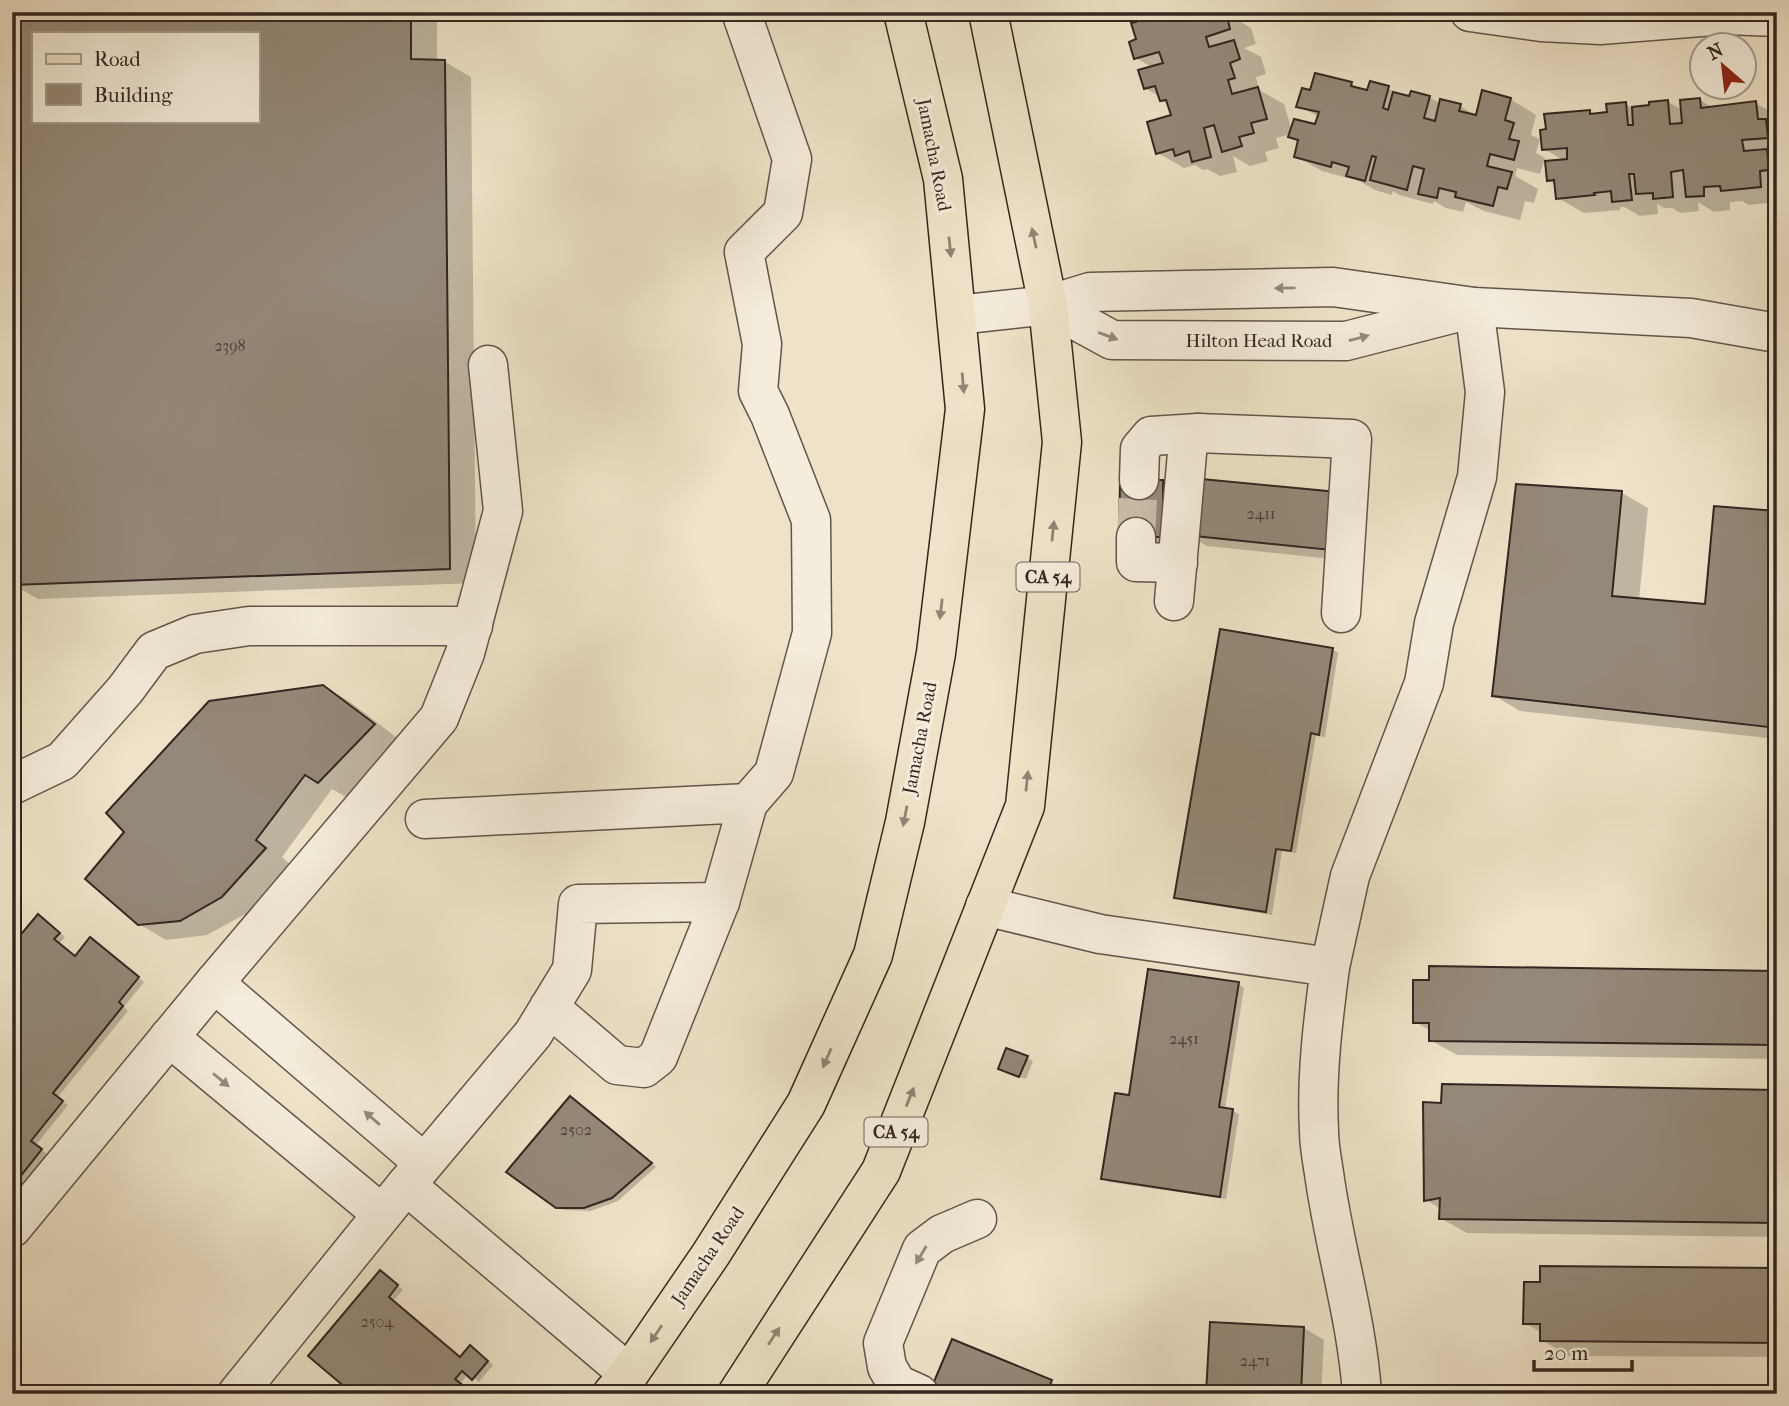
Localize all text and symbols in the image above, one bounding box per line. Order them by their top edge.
legend [32,32,259,122]
north arrow [1688,32,1758,102]
text: N [1704,39,1728,65]
text: Road [94,47,141,71]
text: Building [94,83,173,107]
street label: Jamacha Road [912,95,956,214]
one-way arrow [1029,227,1040,249]
one-way arrow [945,236,956,258]
one-way arrow [1274,282,1296,293]
street label: Hilton Head Road [1186,330,1333,352]
one-way arrow [1098,331,1119,342]
one-way arrow [1348,332,1370,343]
house number: 2398 [214,336,246,355]
one-way arrow [958,372,969,394]
house number: 2411 [1246,504,1276,523]
one-way arrow [1048,519,1059,541]
road number: CA 54 [1016,562,1080,592]
one-way arrow [936,598,947,620]
street label: Jamacha Road [898,679,942,798]
one-way arrow [1022,770,1033,792]
one-way arrow [900,805,911,827]
house number: 2451 [1169,1029,1199,1048]
one-way arrow [821,1047,832,1068]
one-way arrow [212,1073,230,1088]
one-way arrow [904,1086,915,1107]
one-way arrow [363,1110,381,1126]
road number: CA 54 [864,1118,928,1147]
house number: 2502 [560,1120,592,1139]
street label: Jamacha Road [666,1202,749,1311]
one-way arrow [915,1245,928,1265]
house number: 2504 [360,1312,394,1331]
one-way arrow [649,1325,663,1343]
one-way arrow [767,1327,780,1346]
scale bar [1534,1329,1632,1373]
text: 20 m [1544,1341,1589,1365]
house number: 2471 [1240,1351,1270,1370]

